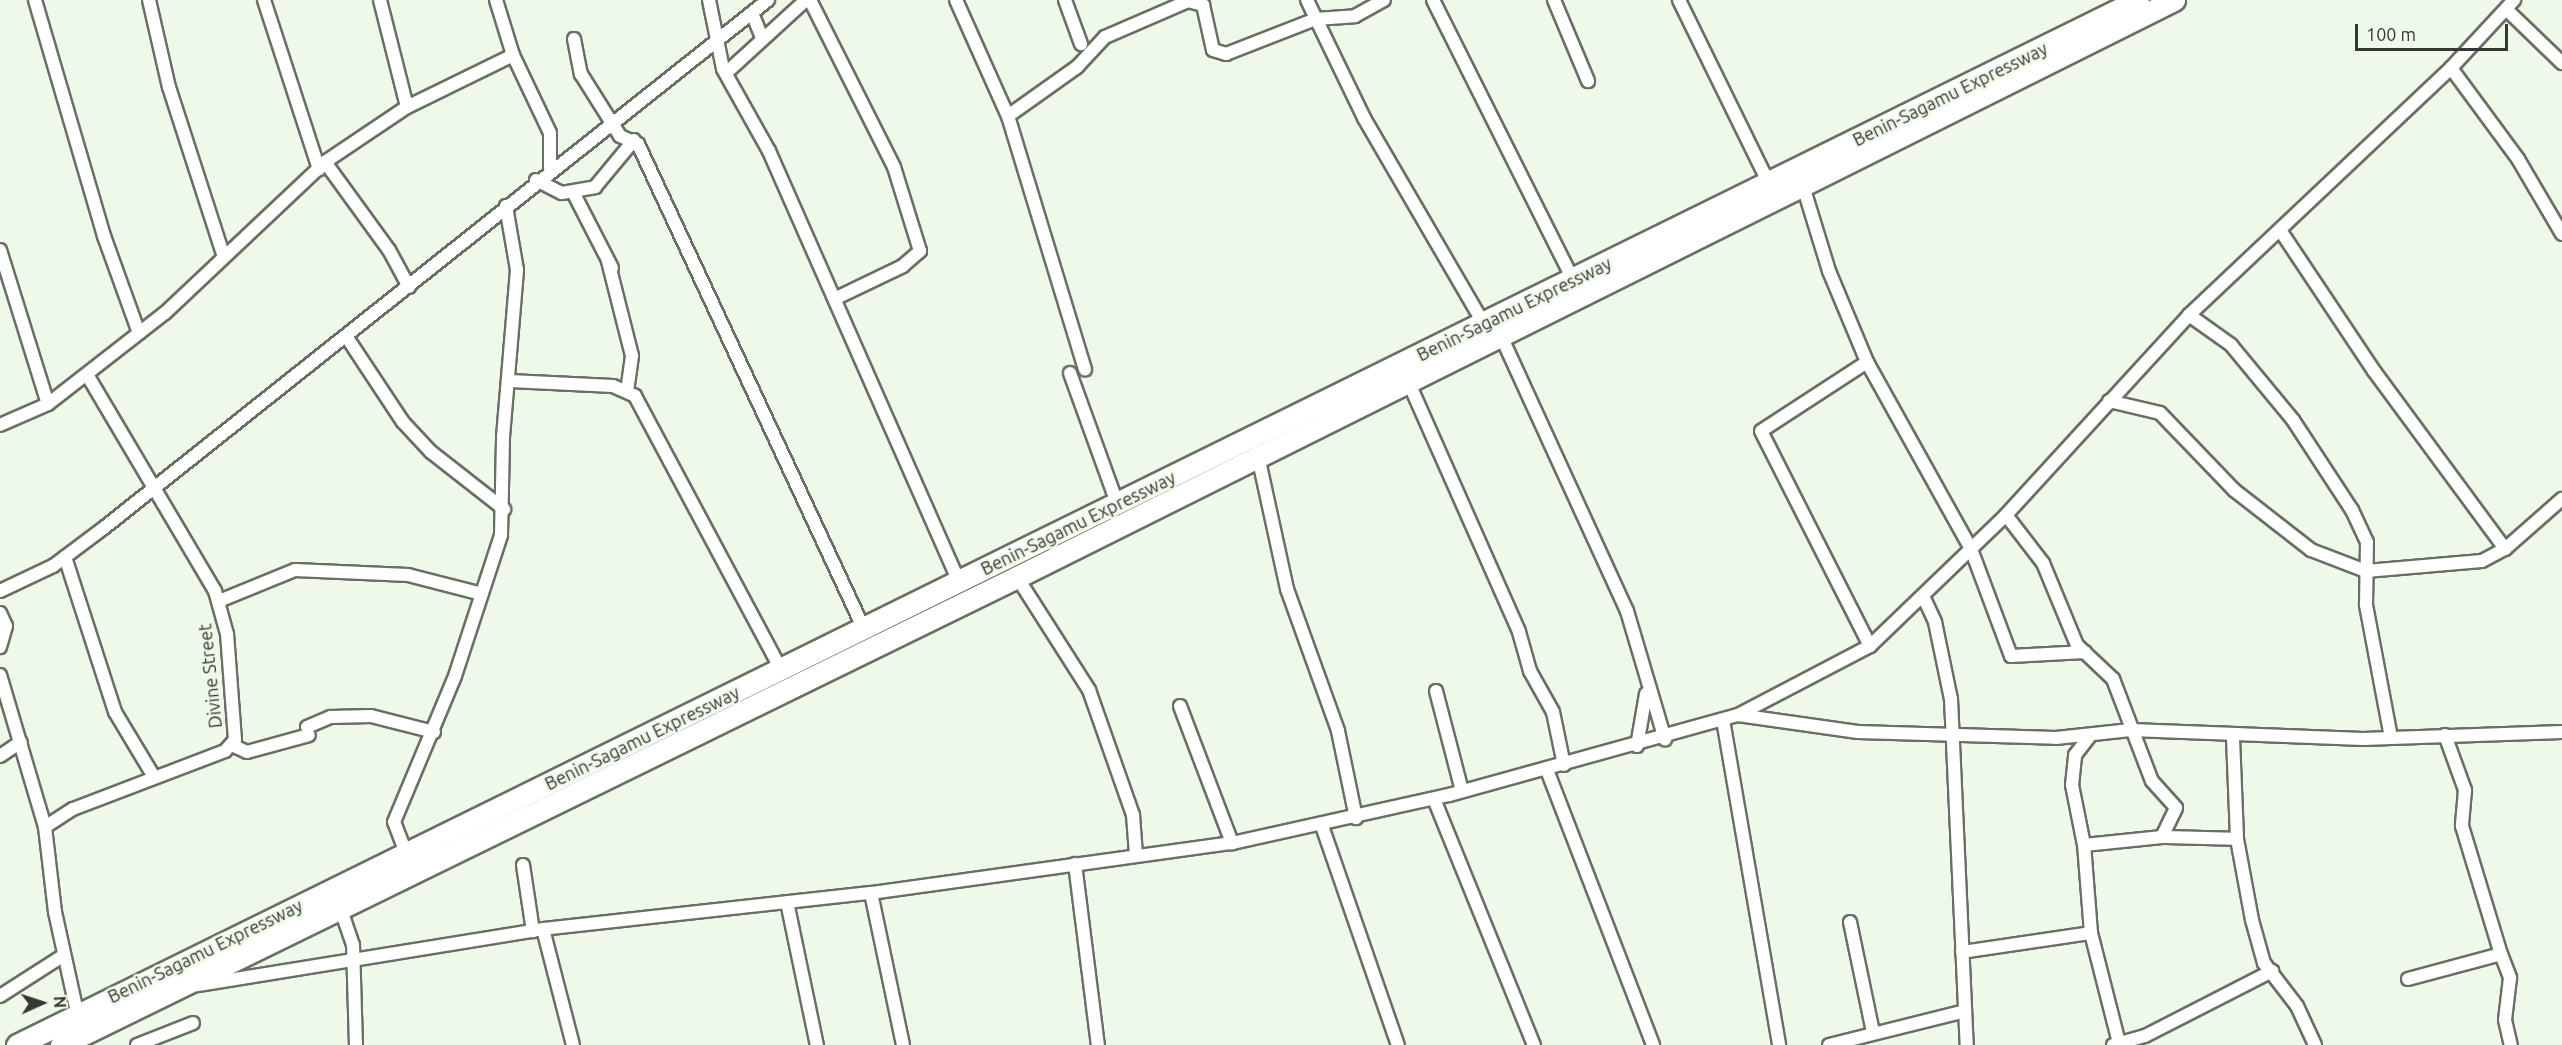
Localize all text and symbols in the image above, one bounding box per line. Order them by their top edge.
scale bar [2358,12,2511,50]
text: 100 m [2366,24,2416,44]
street label: Benin-Sagamu Expressway [1849,37,2051,151]
street label: Benin-Sagamu Expressway [1413,252,1615,366]
street label: Benin-Sagamu Expressway [977,466,1179,580]
street label: Divine Street [194,623,226,729]
street label: Benin-Sagamu Expressway [541,681,743,795]
street label: Benin-Sagamu Expressway [104,894,306,1008]
north arrow [12,973,72,1033]
text: N [51,996,69,1008]

